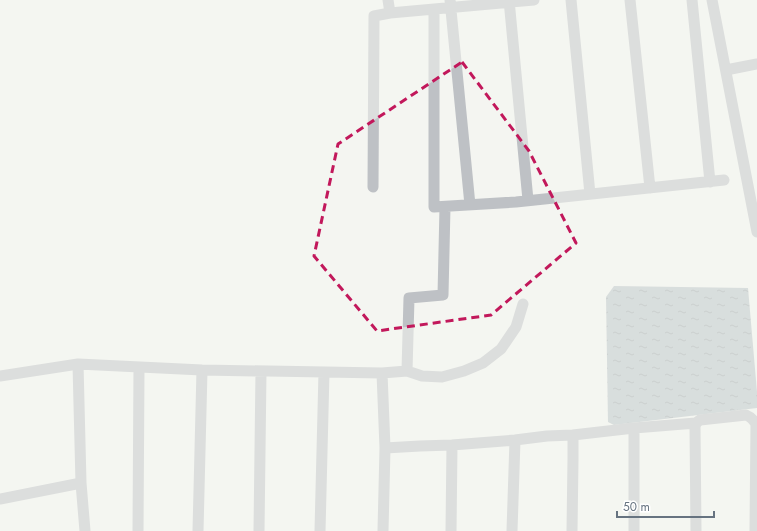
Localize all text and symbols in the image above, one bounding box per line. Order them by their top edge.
scale bar [617,493,714,519]
text: 50 m [623,498,650,516]

